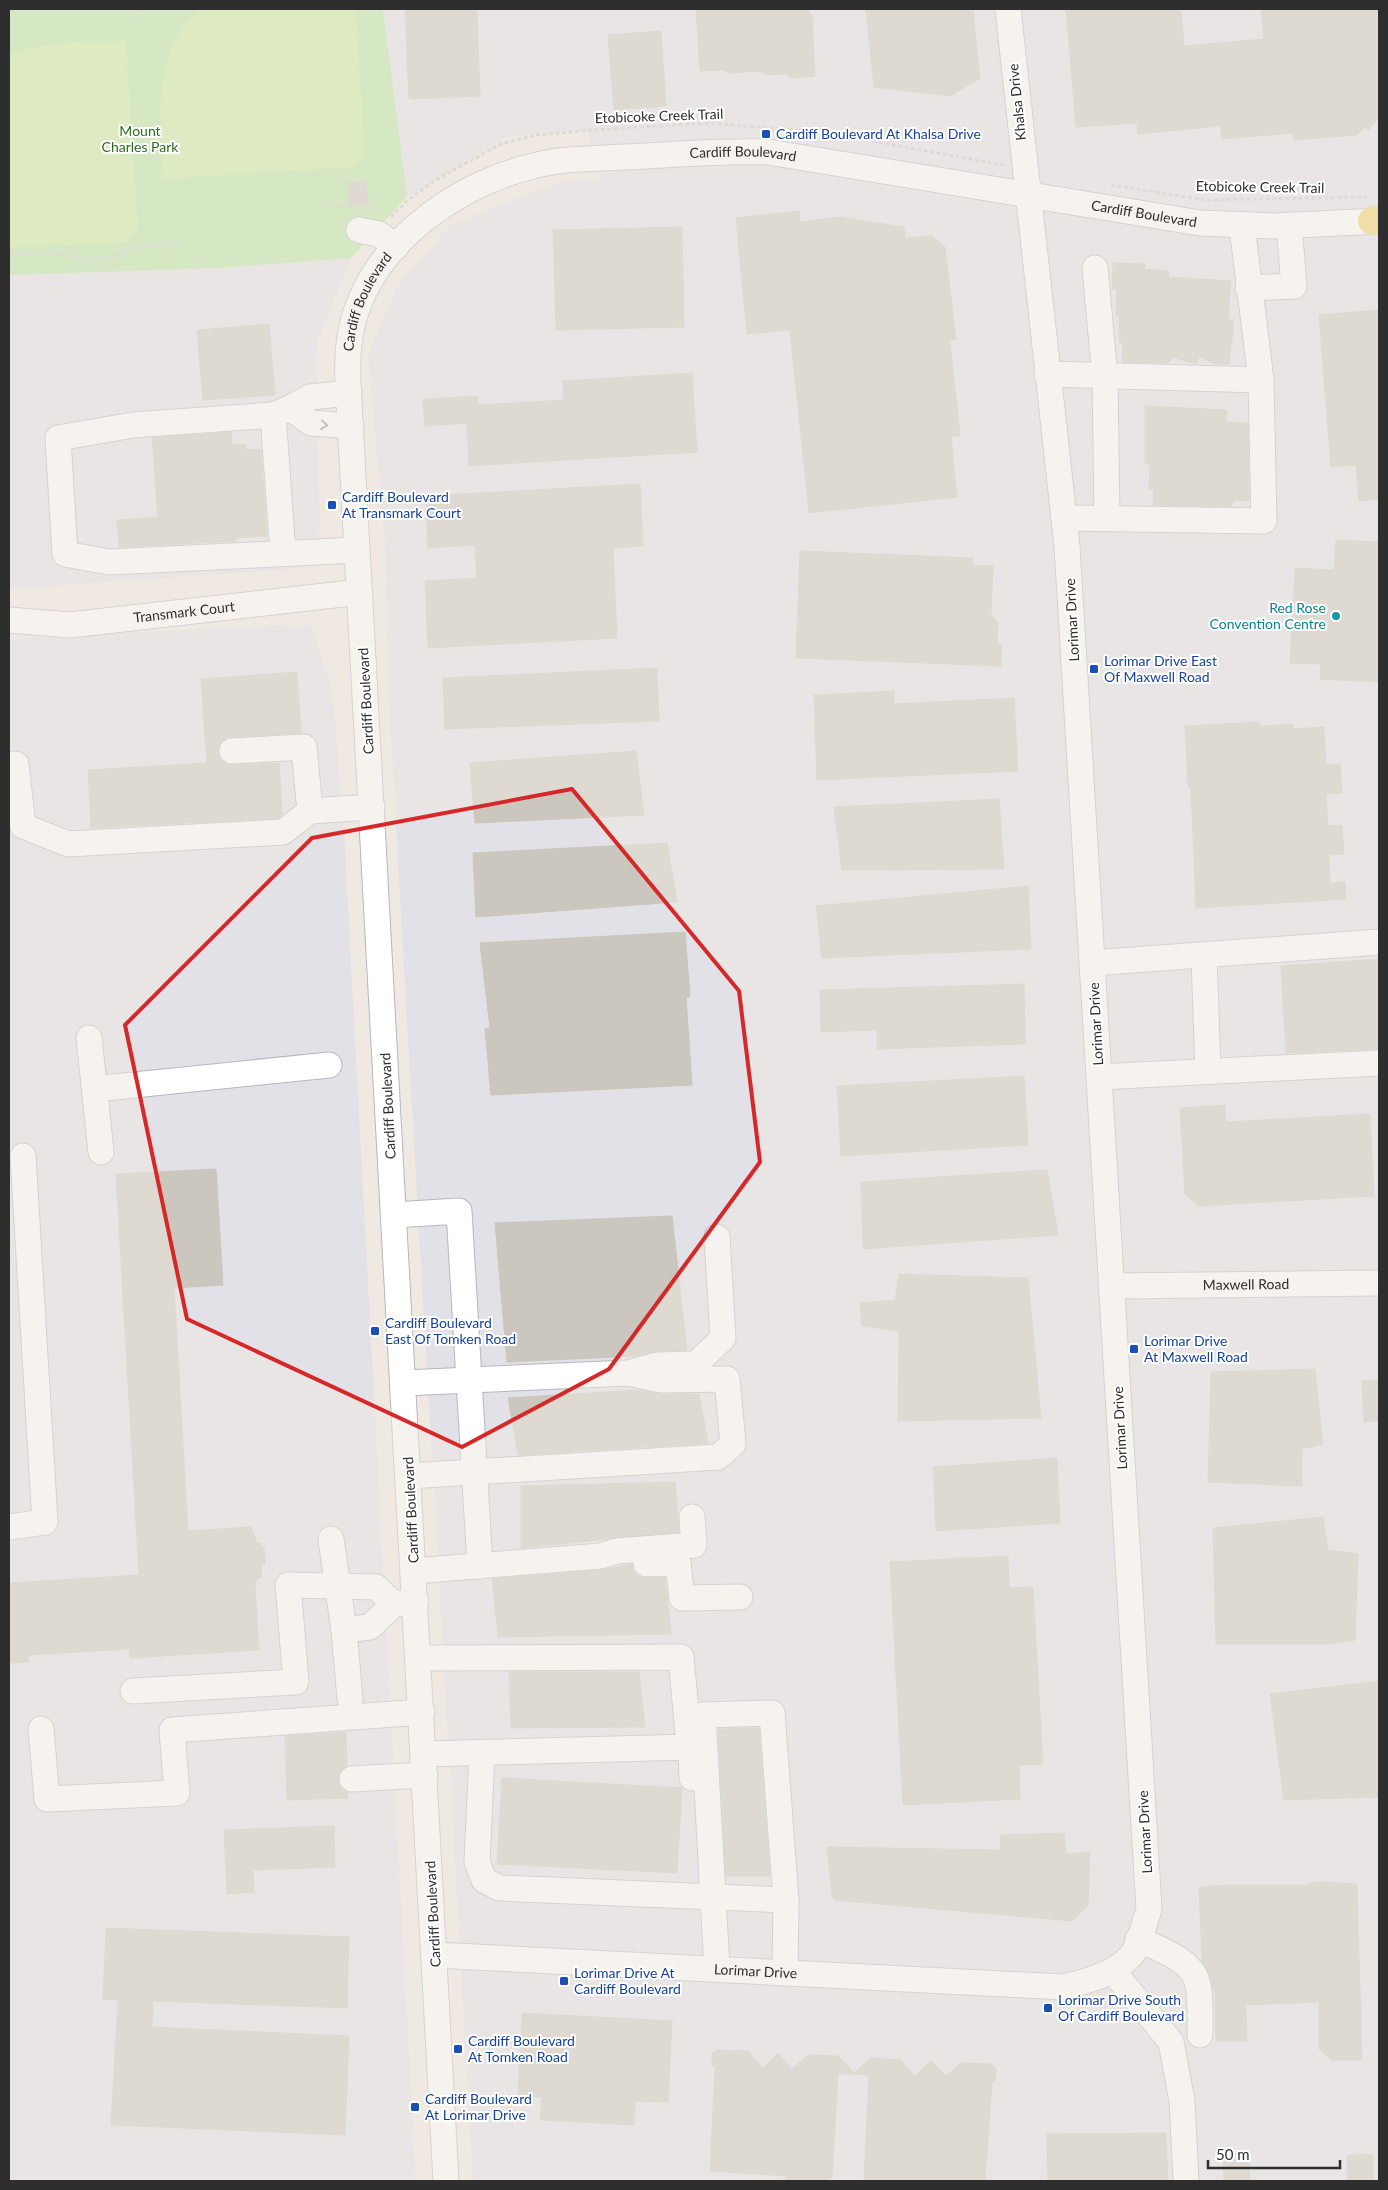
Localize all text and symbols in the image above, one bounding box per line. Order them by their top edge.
street label: Khalsa Drive [1004,63,1029,141]
street label: Etobicoke Creek Trail [594,105,724,126]
park label: Mount Charles Park [102,122,179,155]
place label: Cardiff Boulevard At Khalsa Drive [776,125,981,142]
marker: Cardiff Boulevard At Khalsa Drive [760,128,772,140]
street label: Cardiff Boulevard [689,143,798,165]
street label: Etobicoke Creek Trail [1196,177,1324,196]
street label: Cardiff Boulevard [1090,196,1198,230]
street label: Cardiff Boulevard [339,248,395,352]
one-way arrow [320,419,328,430]
place label: Cardiff Boulevard At Transmark Court [342,488,461,521]
marker: Cardiff Boulevard At Transmark Court [326,499,338,511]
street label: Lorimar Drive [1061,578,1082,662]
street label: Transmark Court [132,597,236,626]
place label: Red Rose Convention Centre [1210,599,1326,632]
marker: Red Rose Convention Centre [1330,610,1342,622]
street label: Cardiff Boulevard [354,647,377,755]
place label: Lorimar Drive East Of Maxwell Road [1104,652,1217,685]
marker: Lorimar Drive East Of Maxwell Road [1088,663,1100,675]
street label: Lorimar Drive [1085,982,1106,1066]
street label: Cardiff Boulevard [376,1052,399,1160]
street label: Maxwell Road [1203,1275,1289,1293]
place label: Cardiff Boulevard East Of Tomken Road [385,1314,516,1347]
marker: Cardiff Boulevard East Of Tomken Road [369,1325,381,1337]
place label: Lorimar Drive At Maxwell Road [1144,1332,1248,1365]
marker: Lorimar Drive At Maxwell Road [1128,1343,1140,1355]
street label: Lorimar Drive [1109,1386,1130,1470]
street label: Cardiff Boulevard [399,1456,422,1564]
street label: Lorimar Drive [1134,1790,1155,1874]
street label: Cardiff Boulevard [421,1860,444,1968]
street label: Lorimar Drive [714,1960,798,1981]
place label: Lorimar Drive At Cardiff Boulevard [574,1964,681,1997]
marker: Lorimar Drive At Cardiff Boulevard [558,1975,570,1987]
place label: Lorimar Drive South Of Cardiff Boulevard [1058,1991,1184,2024]
marker: Lorimar Drive South Of Cardiff Boulevard [1042,2002,1054,2014]
place label: Cardiff Boulevard At Tomken Road [468,2032,575,2065]
marker: Cardiff Boulevard At Tomken Road [452,2043,464,2055]
place label: Cardiff Boulevard At Lorimar Drive [425,2090,532,2123]
marker: Cardiff Boulevard At Lorimar Drive [409,2101,421,2113]
scale bar [1208,2138,1340,2170]
text: 50 m [1216,2145,1250,2163]

